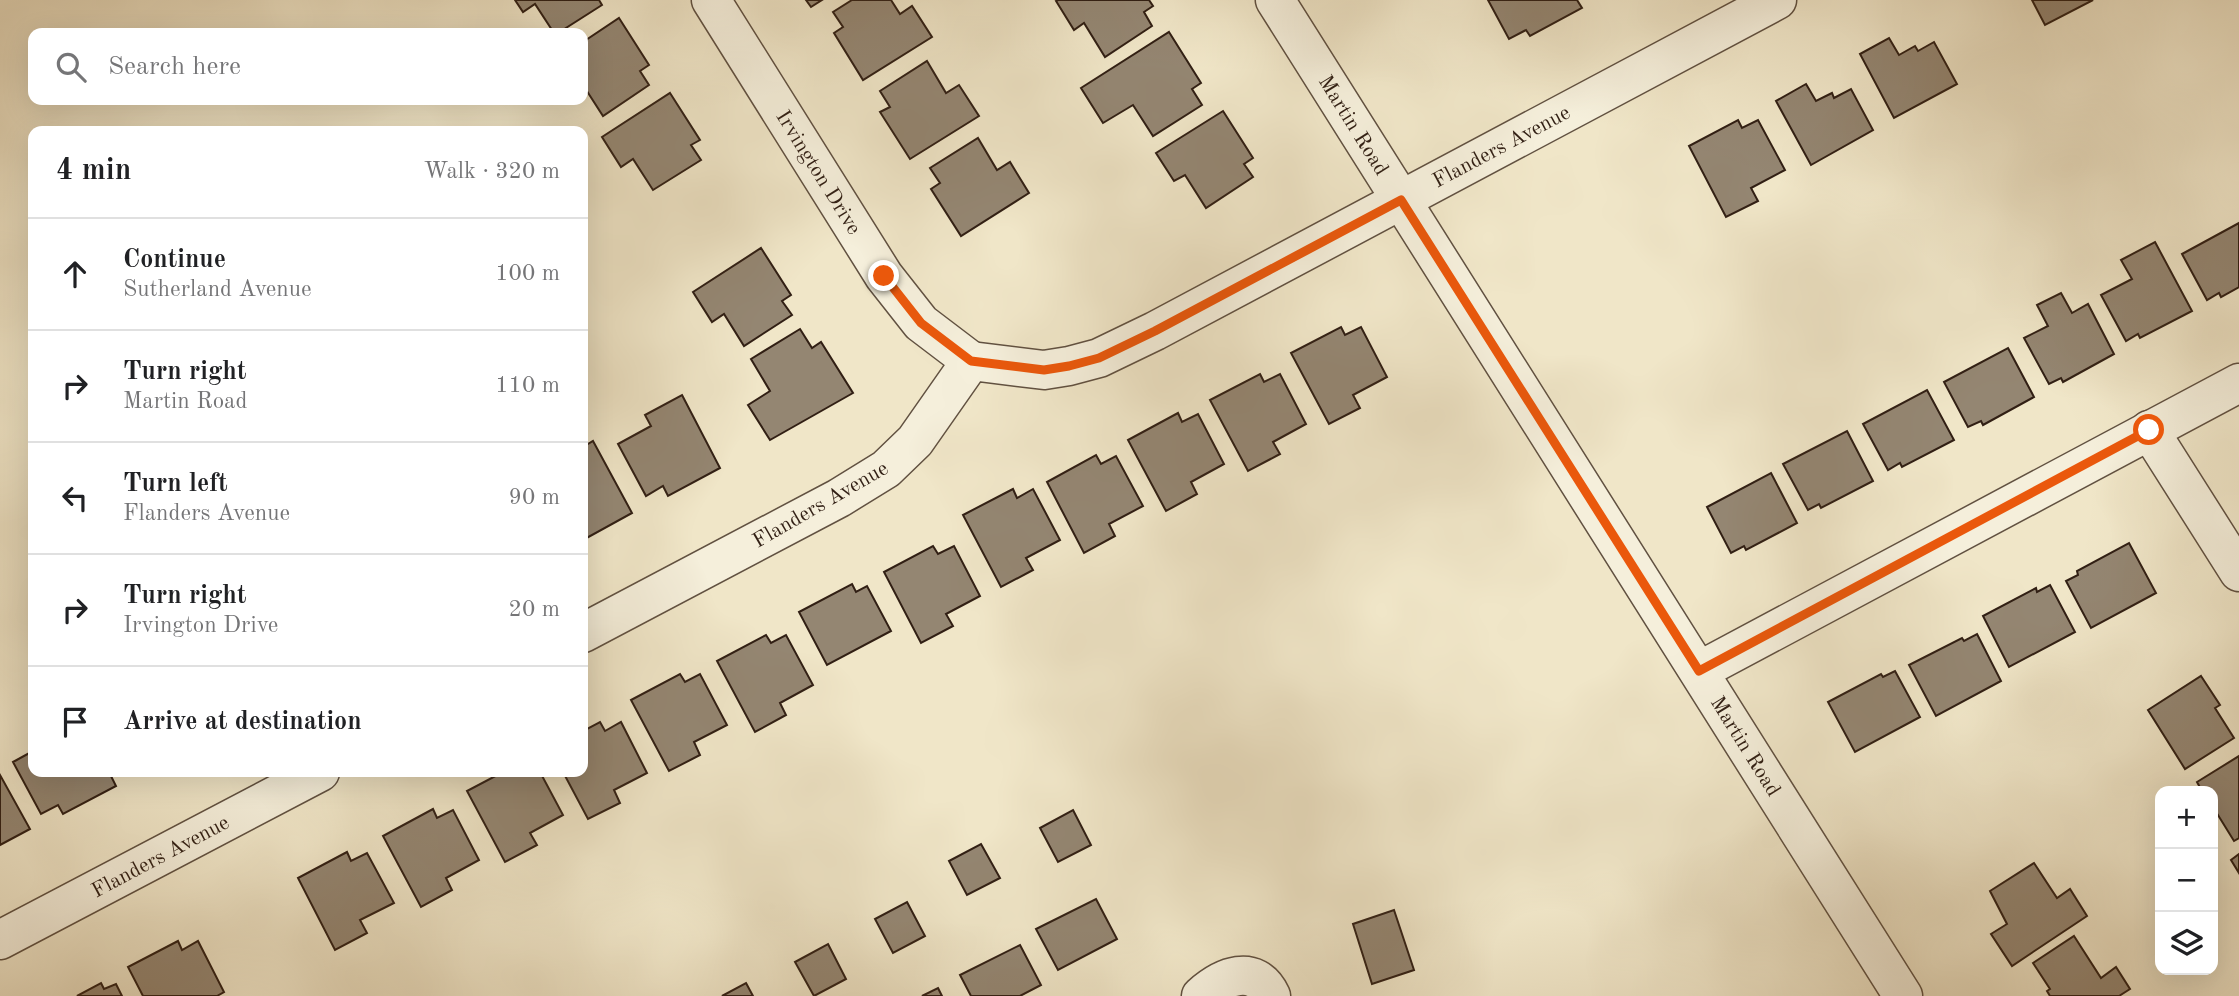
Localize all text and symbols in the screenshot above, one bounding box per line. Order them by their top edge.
search box [28,28,588,105]
icon: search [52,48,90,86]
text: Search here [108,54,241,80]
street label: Martin Road [1314,72,1392,180]
street label: Flanders Avenue [1429,102,1574,192]
street label: Irvington Drive [771,107,864,238]
text: 4 min [56,156,131,186]
text: Walk · 320 m [424,160,560,183]
text: Continue [123,247,226,273]
icon: ahead [56,255,94,293]
route end [868,260,899,291]
text: 100 m [495,262,560,285]
text: Sutherland Avenue [123,278,312,301]
text: Turn right [123,359,246,385]
icon: right [56,367,94,405]
text: 110 m [495,374,560,397]
text: Martin Road [123,390,247,413]
route start [2133,414,2164,445]
street label: Flanders Avenue [749,458,892,553]
text: Turn left [123,471,228,497]
icon: left [56,479,94,517]
text: 90 m [509,486,560,509]
text: Flanders Avenue [123,502,290,525]
text: Turn right [123,583,246,609]
icon: right [56,591,94,629]
text: 20 m [509,598,560,621]
text: Irvington Drive [123,614,278,637]
street label: Martin Road [1706,693,1784,801]
icon: arrive [56,703,94,741]
text: Arrive at destination [123,709,362,735]
map controls [2155,786,2218,975]
button: + [2155,786,2218,849]
street label: Flanders Avenue [88,812,233,902]
button: − [2155,849,2218,912]
button: layers [2155,912,2218,975]

